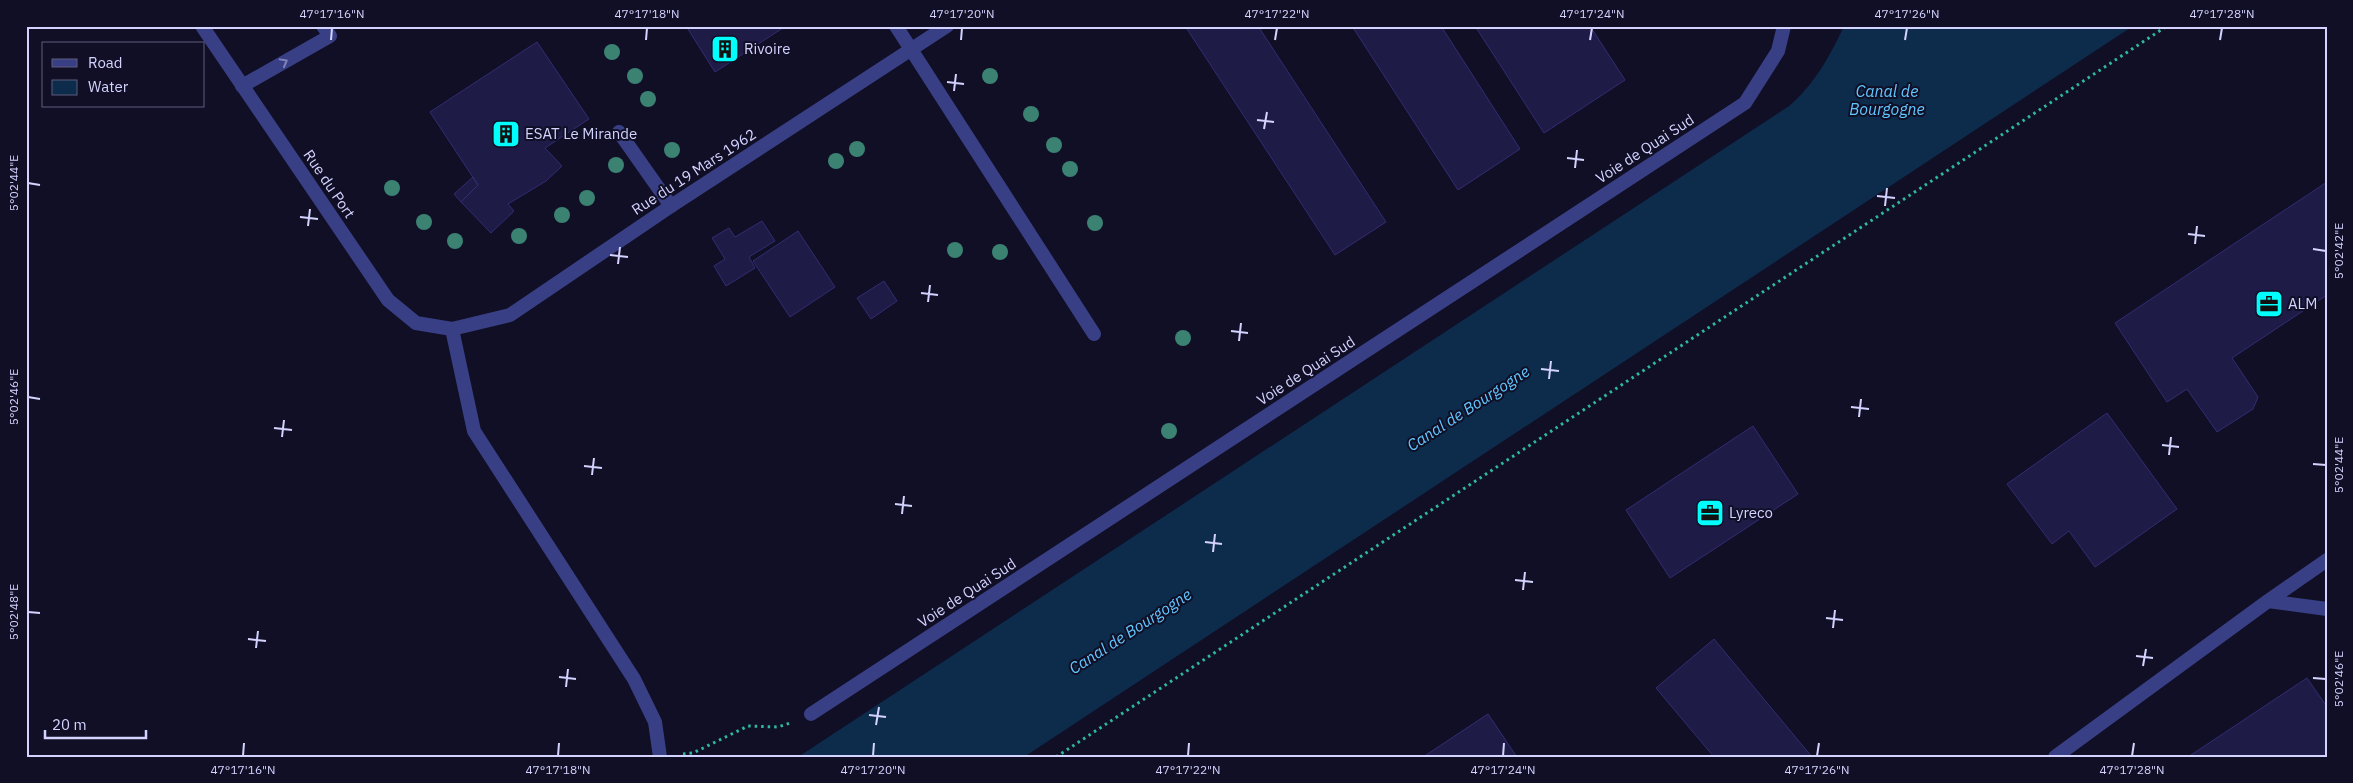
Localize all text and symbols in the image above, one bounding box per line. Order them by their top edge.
text: 47°17'16"N [299,6,365,21]
text: 47°17'18"N [614,6,680,21]
text: 47°17'20"N [929,6,995,21]
text: 47°17'22"N [1244,6,1310,21]
text: 47°17'24"N [1559,6,1625,21]
text: 47°17'26"N [1874,6,1940,21]
text: 47°17'28"N [2189,6,2255,21]
building icon: Rivoire [710,34,740,64]
place label: Rivoire [744,39,790,58]
legend [42,42,205,108]
text: Road [88,53,123,72]
one-way arrow [279,58,288,68]
text: Water [88,77,129,96]
water label: Canal de Bourgogne [1849,81,1925,119]
street label: Voie de Quai Sud [1592,110,1697,187]
building icon: ESAT Le Mirande [491,119,521,149]
place label: ESAT Le Mirande [525,124,637,143]
street label: Rue du 19 Mars 1962 [628,124,760,219]
street label: Rue du Port [300,146,359,222]
text: 5°02'44"E [6,155,21,211]
text: 5°02'42"E [2331,223,2346,279]
office icon: ALM [2254,289,2284,319]
place label: ALM [2288,294,2317,313]
street label: Voie de Quai Sud [1253,332,1358,409]
water label: Canal de Bourgogne [1403,361,1533,455]
text: 5°02'46"E [6,369,21,425]
text: 5°02'44"E [2331,437,2346,493]
office icon: Lyreco [1695,498,1725,528]
place label: Lyreco [1729,503,1773,522]
street label: Voie de Quai Sud [914,554,1019,631]
text: 5°02'48"E [6,584,21,640]
water label: Canal de Bourgogne [1065,584,1195,678]
text: 5°02'46"E [2331,651,2346,707]
scale bar [45,708,146,740]
text: 20 m [52,715,87,734]
text: 47°17'16"N [210,762,276,777]
text: 47°17'18"N [525,762,591,777]
text: 47°17'20"N [840,762,906,777]
text: 47°17'22"N [1155,762,1221,777]
text: 47°17'24"N [1470,762,1536,777]
text: 47°17'26"N [1784,762,1850,777]
text: 47°17'28"N [2099,762,2165,777]

